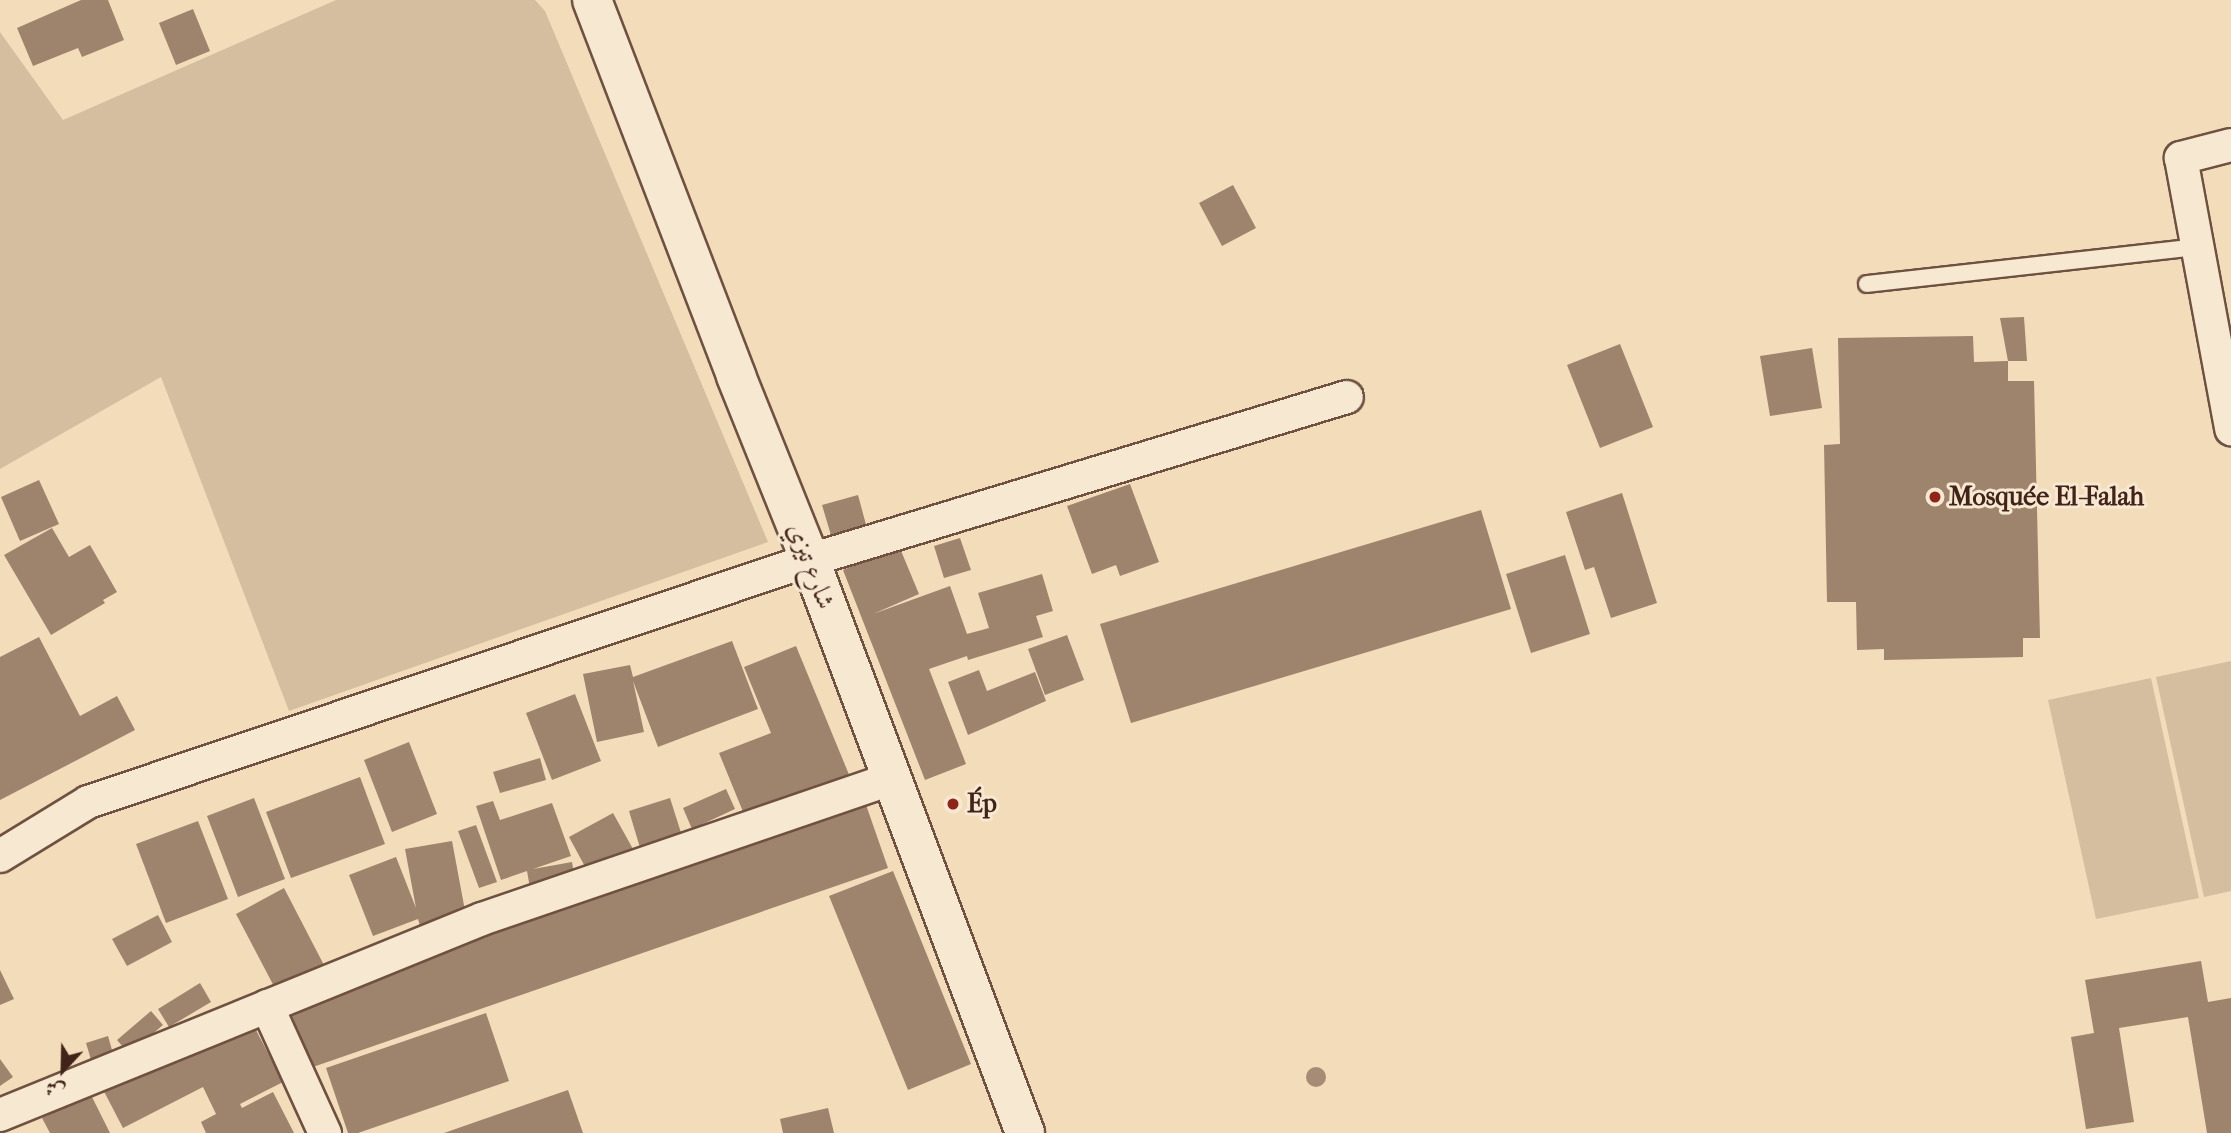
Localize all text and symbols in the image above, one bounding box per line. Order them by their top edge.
place label: Mosquée El-Falah [1949,481,2144,513]
marker: Mosquée El-Falah [1927,489,1943,505]
street label: شارع تيزي [780,518,842,614]
place label: Ép [967,788,997,820]
marker: Ép [945,796,961,812]
north arrow [28,1035,98,1105]
text: ش [42,1076,68,1103]

